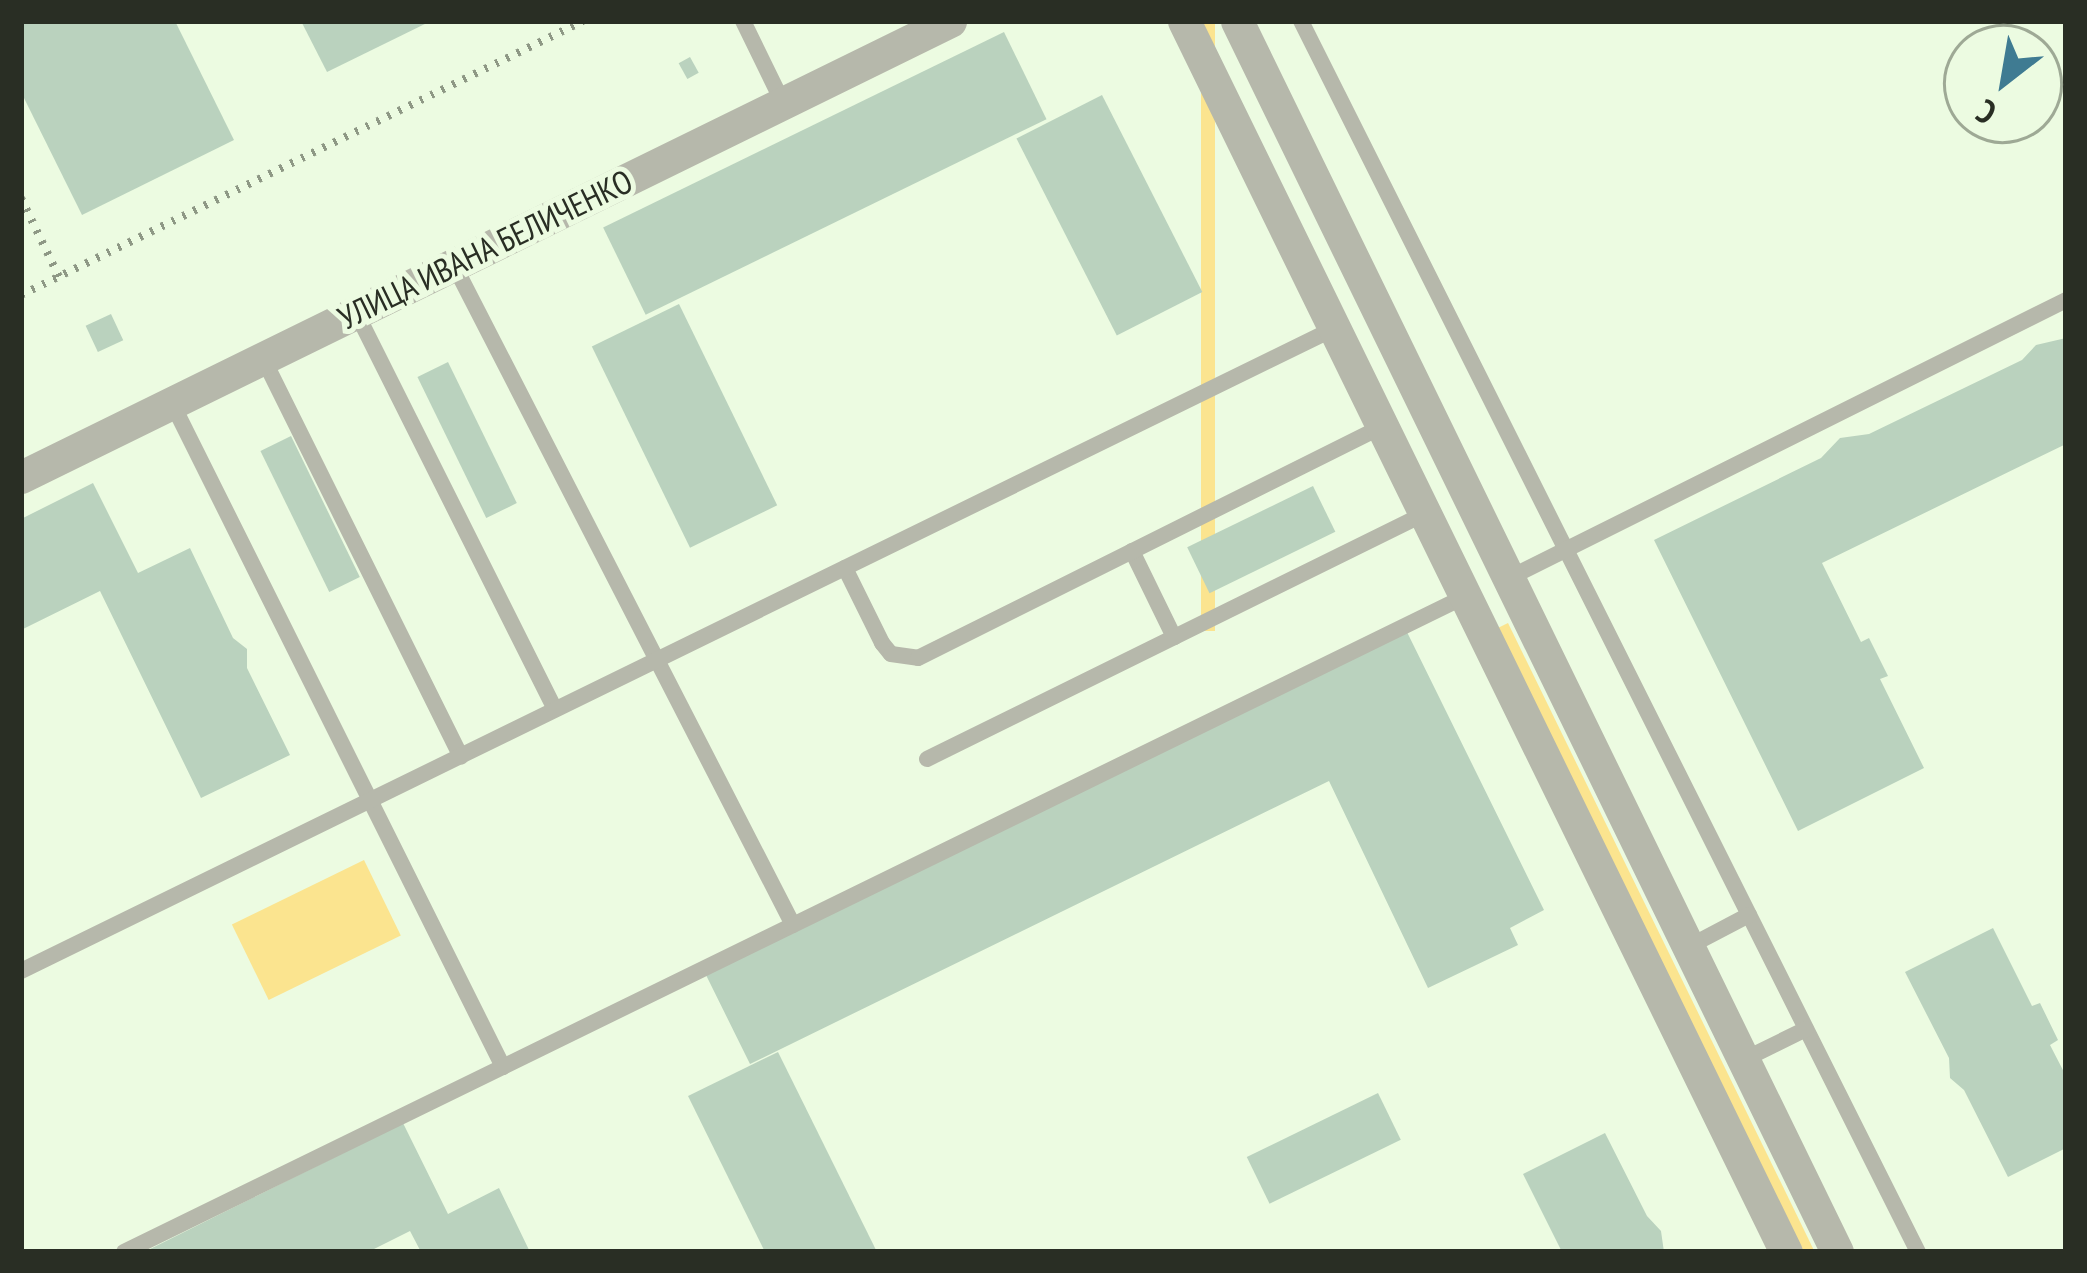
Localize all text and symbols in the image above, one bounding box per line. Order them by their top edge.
north arrow [1943,24,2063,144]
text: С [1968,90,2003,135]
street label: УЛИЦА ИВАНА БЕЛИЧЕНКО [331,160,639,338]

